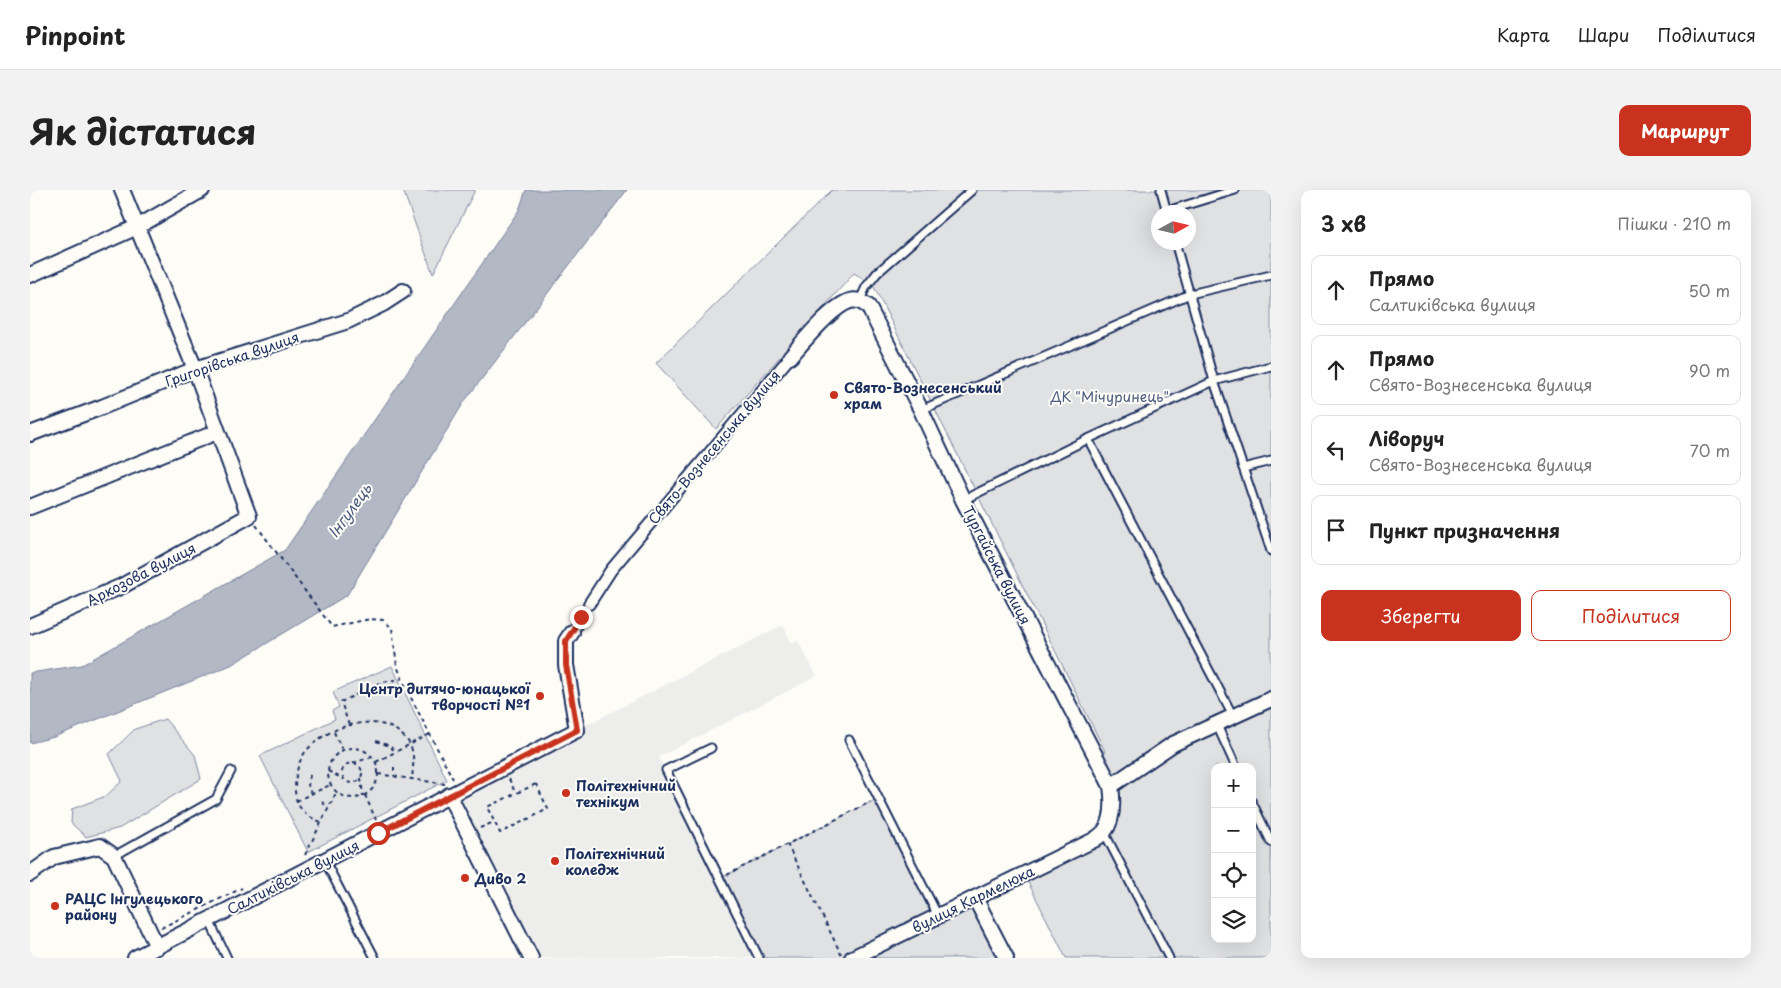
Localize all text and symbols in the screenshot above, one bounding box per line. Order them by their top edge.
text: Pinpoint [25,17,126,53]
text: Карта [1497,21,1550,48]
text: Шари [1578,21,1630,48]
text: Поділитися [1658,21,1756,48]
text: Як дістатися [30,104,256,157]
button: Маршрут [1619,105,1751,156]
north arrow [1151,205,1196,250]
text: 3 хв [1321,207,1366,239]
text: Пішки · 210 m [1618,211,1731,235]
text: Прямо [1369,264,1434,292]
icon: ahead [1322,276,1350,304]
text: 50 m [1689,278,1730,302]
text: Салтиківська вулиця [1369,292,1536,316]
street label: Григорівська вулиця [162,326,302,392]
text: Прямо [1369,344,1434,372]
icon: ahead [1322,356,1350,384]
text: 90 m [1689,358,1730,382]
street label: Свято-Вознесенська вулиця [643,365,785,529]
text: Свято-Вознесенська вулиця [1369,372,1593,396]
place label: Свято-Вознесенський храм [844,377,1002,414]
park label: ДК "Мічуринець" [1050,386,1169,407]
marker: Свято-Вознесенський храм [828,389,840,401]
text: Ліворуч [1369,424,1445,452]
icon: left [1322,436,1350,464]
text: 70 m [1690,438,1730,462]
text: Свято-Вознесенська вулиця [1369,452,1593,476]
water label: Інгулець [321,477,377,542]
street label: Тургайська вулиця [958,502,1036,628]
icon: arrive [1322,516,1350,544]
text: Пункт призначення [1369,516,1560,544]
street label: Аркозова вулиця [83,537,199,611]
button: Зберегти [1321,590,1521,641]
button: Поділитися [1531,590,1731,641]
route end [570,606,593,629]
place label: Центр дитячо-юнацької творчості №1 [359,678,532,715]
marker: Центр дитячо-юнацької творчості №1 [534,690,546,702]
map controls [1211,763,1256,943]
button: + [1211,763,1256,808]
place label: Політехнічний технікум [576,775,676,812]
marker: Політехнічний технікум [560,787,572,799]
button: − [1211,808,1256,853]
route start [367,822,390,845]
street label: Салтиківська вулиця [223,834,363,920]
place label: Політехнічний коледж [565,843,665,880]
button: locate [1211,853,1256,898]
marker: Політехнічний коледж [549,855,561,867]
street label: вулиця Кармелюка [908,860,1038,938]
place label: Диво 2 [474,868,526,889]
marker: Диво 2 [459,872,471,884]
place label: РАЦС Інгулецького району [65,888,203,925]
button: layers [1211,898,1256,943]
marker: РАЦС Інгулецького району [49,900,61,912]

